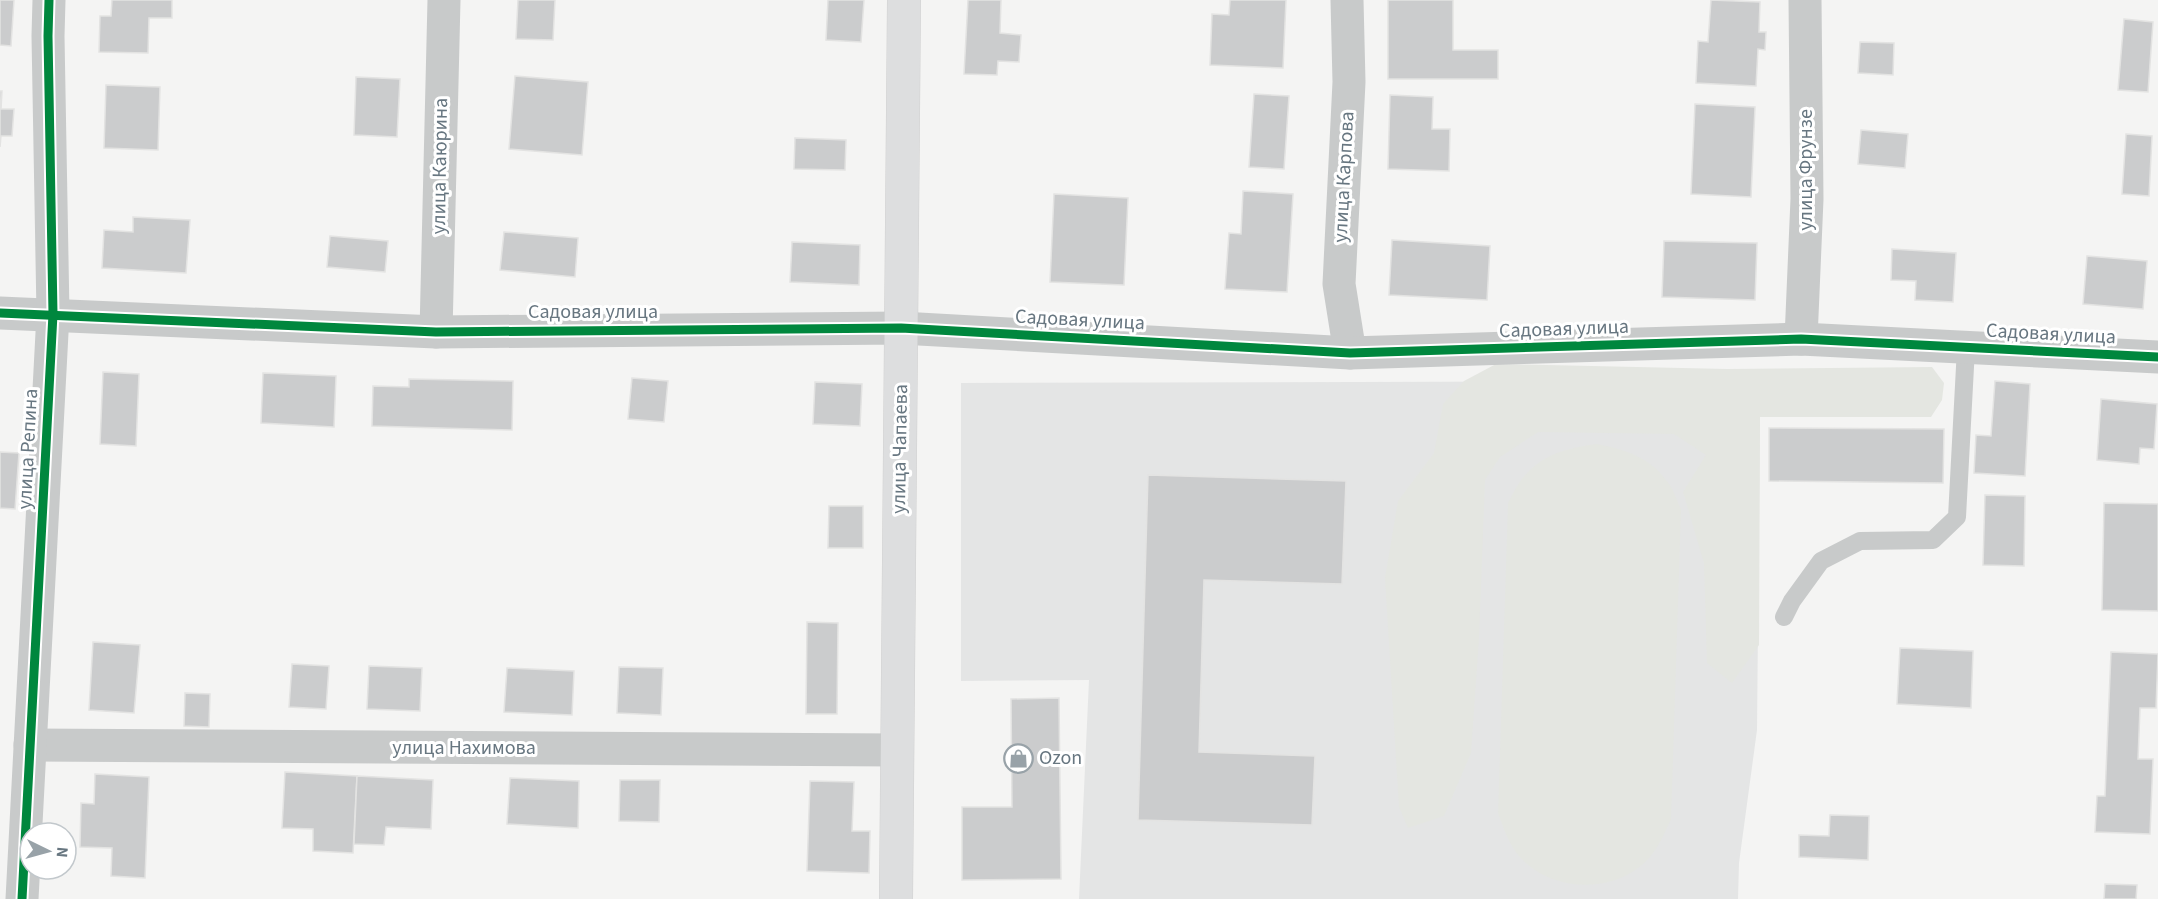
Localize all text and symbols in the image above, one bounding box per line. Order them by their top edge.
street label: улица Каюрина [425,97,455,235]
street label: улица Фрунзе [1792,109,1820,231]
street label: улица Карпова [1327,111,1361,243]
street label: Садовая улица [528,298,658,326]
street label: Садовая улица [1014,303,1146,337]
street label: Садовая улица [1499,313,1629,345]
street label: Садовая улица [1985,317,2117,351]
street label: улица Чапаева [885,384,915,514]
street label: улица Репина [11,388,45,510]
street label: улица Нахимова [392,734,536,762]
shop icon: Ozon [1002,742,1034,774]
place label: Ozon [1039,744,1082,772]
north arrow [18,821,78,881]
text: N [51,846,73,858]

